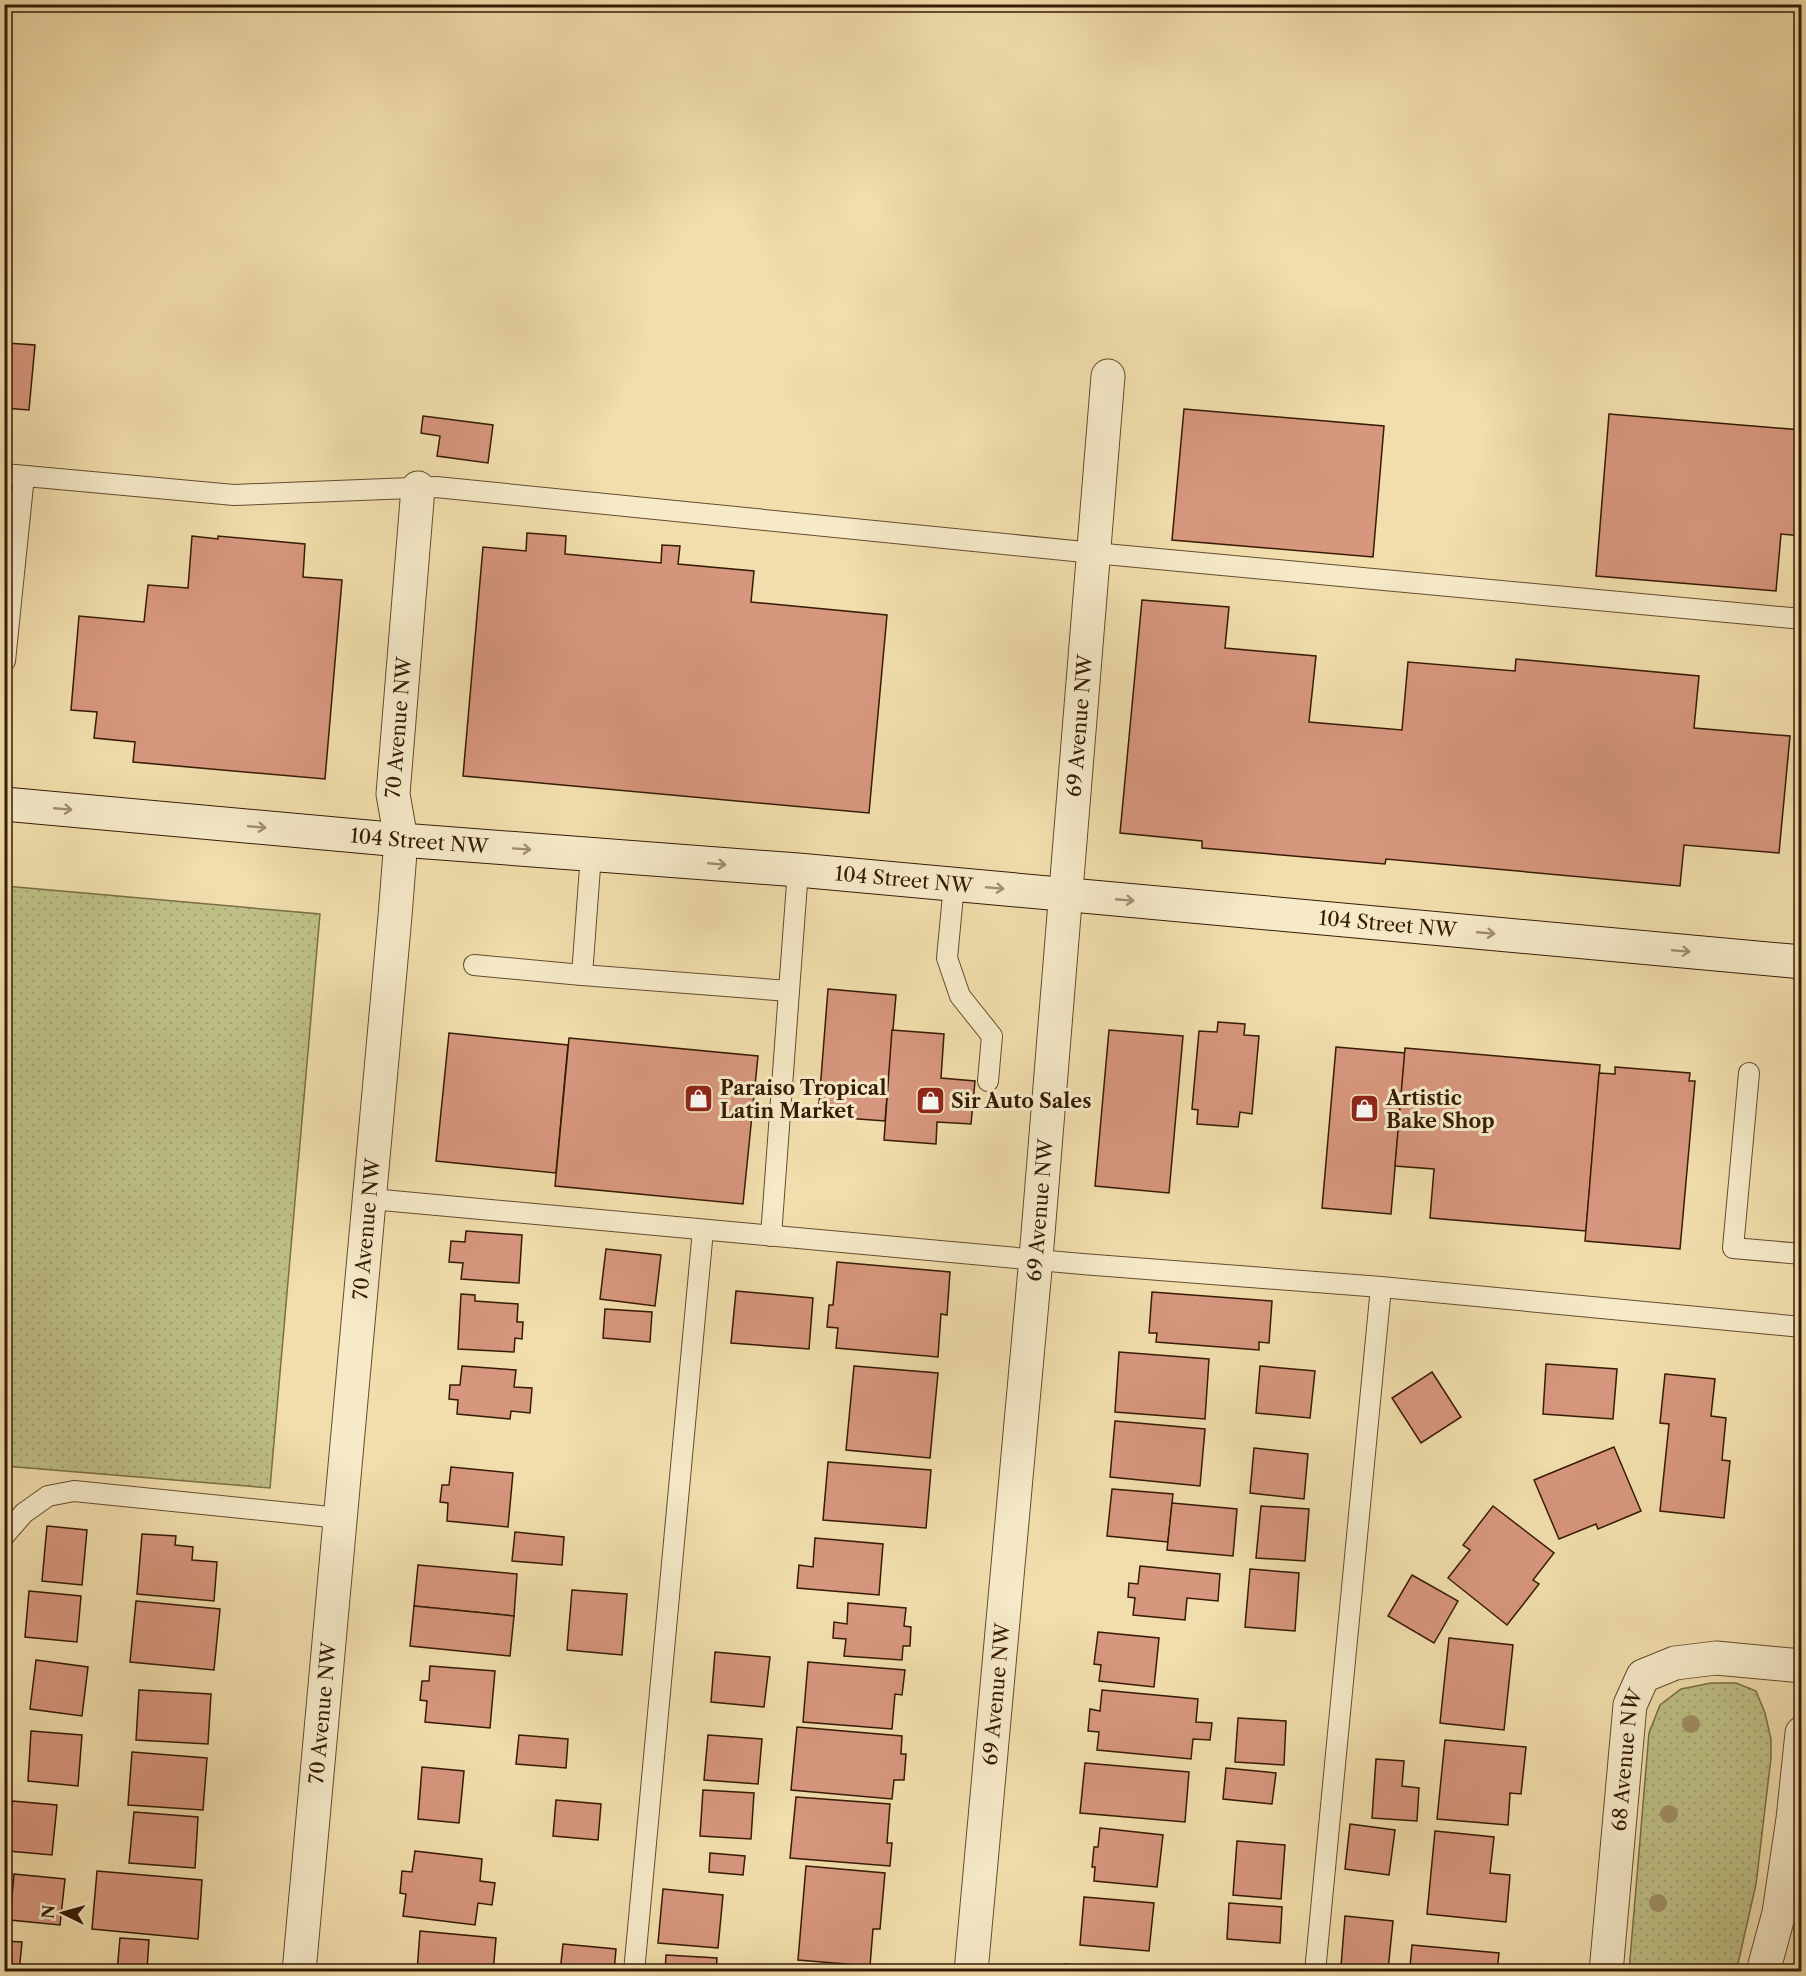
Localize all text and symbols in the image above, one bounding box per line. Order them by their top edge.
street label: 69 Avenue NW [1062,652,1097,798]
street label: 70 Avenue NW [381,655,416,799]
one-way arrow [52,804,72,815]
one-way arrow [246,822,266,833]
street label: 104 Street NW [349,823,490,859]
one-way arrow [512,844,532,855]
one-way arrow [706,859,726,870]
street label: 104 Street NW [834,861,975,898]
one-way arrow [984,883,1004,894]
one-way arrow [1114,895,1134,906]
street label: 104 Street NW [1318,906,1459,942]
one-way arrow [1476,928,1496,939]
one-way arrow [1670,946,1690,957]
place label: Paraiso Tropical Latin Market [720,1076,887,1123]
shop icon: Paraiso Tropical Latin Market [683,1083,715,1115]
shop icon: Sir Auto Sales [914,1085,946,1117]
place label: Artistic Bake Shop [1385,1086,1495,1133]
place label: Sir Auto Sales [951,1089,1092,1113]
shop icon: Artistic Bake Shop [1349,1093,1381,1125]
street label: 69 Avenue NW [1022,1137,1058,1282]
street label: 70 Avenue NW [348,1156,385,1301]
street label: 69 Avenue NW [978,1621,1015,1766]
street label: 70 Avenue NW [304,1640,341,1785]
street label: 68 Avenue NW [1607,1684,1648,1832]
north arrow [33,1883,93,1943]
text: N [37,1904,59,1919]

